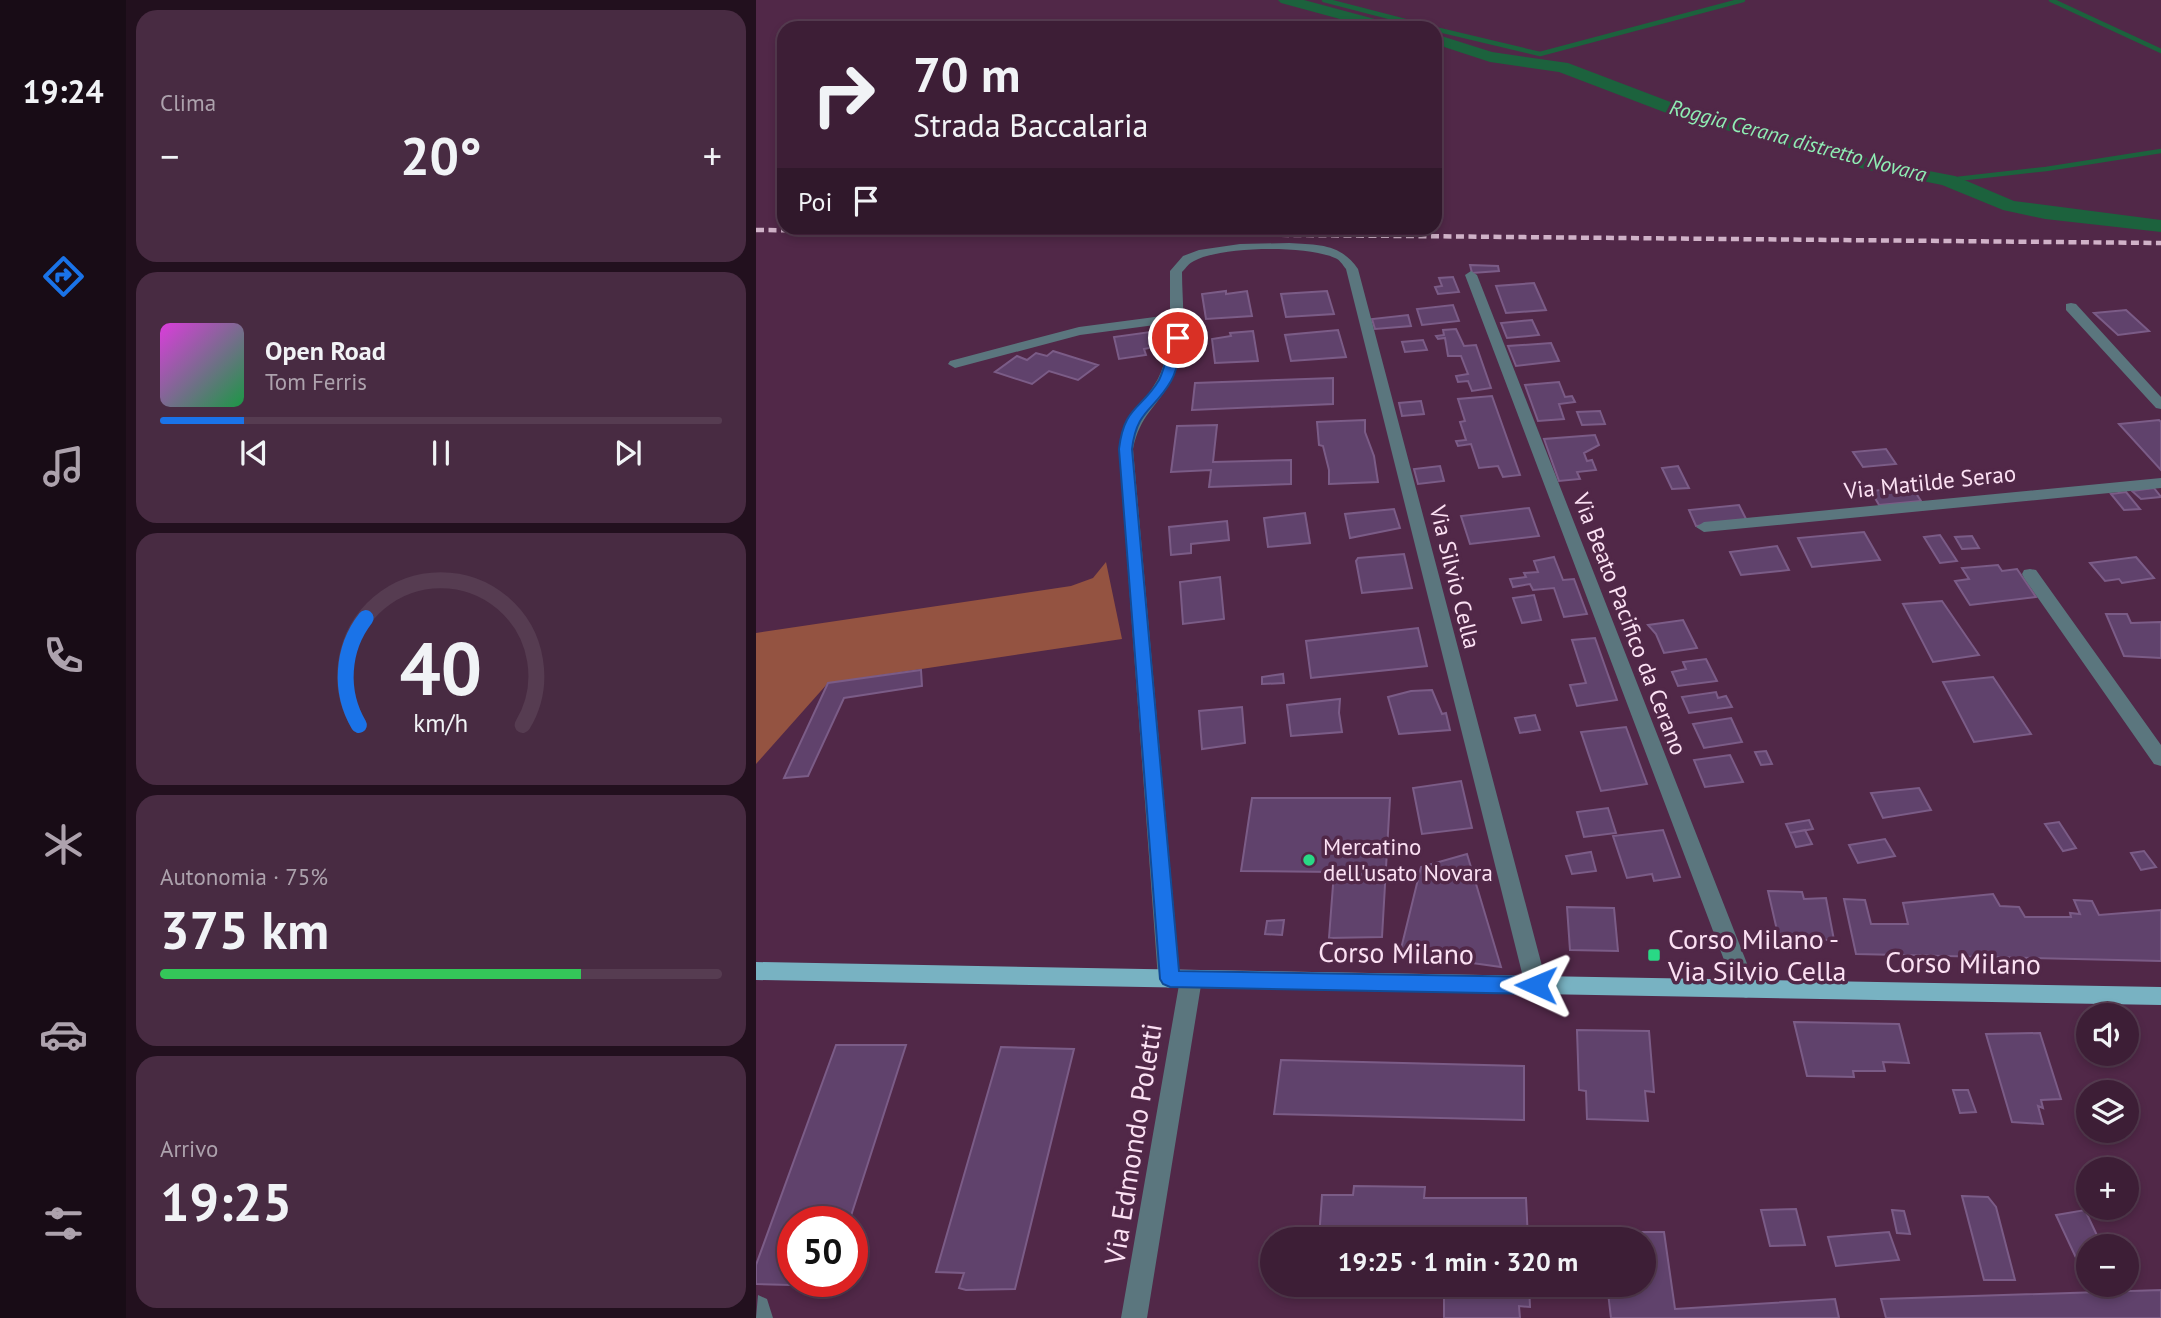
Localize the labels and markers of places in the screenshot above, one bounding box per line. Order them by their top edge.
pin [1148,308,1208,368]
place label: Mercatino dell'usato Novara [1323,832,1493,887]
marker: Mercatino dell'usato Novara [1301,852,1317,868]
place label: Corso Milano - Via Silvio Cella [1667,920,1846,989]
marker: Corso Milano - Via Silvio Cella [1646,947,1662,963]

